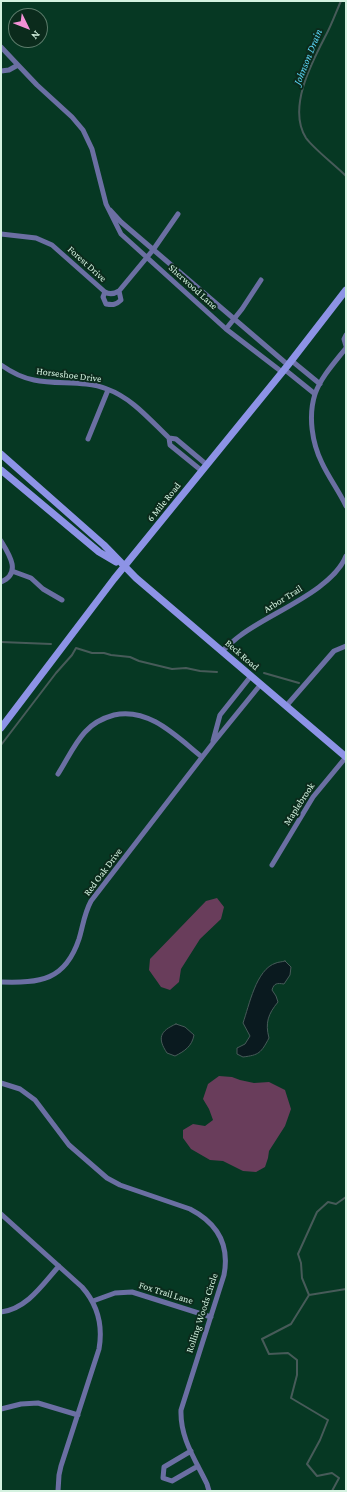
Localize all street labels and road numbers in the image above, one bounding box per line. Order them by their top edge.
street label: Forest Drive [65,243,109,285]
street label: Sherwood Lane [166,262,220,312]
street label: Horseshoe Drive [36,365,102,385]
street label: 6 Mile Road [145,480,183,524]
street label: Arbor Trail [261,582,305,616]
street label: Beck Road [223,637,261,673]
street label: Maplebrook [281,780,317,828]
street label: Red Oak Drive [81,846,125,898]
street label: Rolling Woods Circle [183,1272,221,1354]
street label: Fox Trail Lane [137,1279,195,1307]

